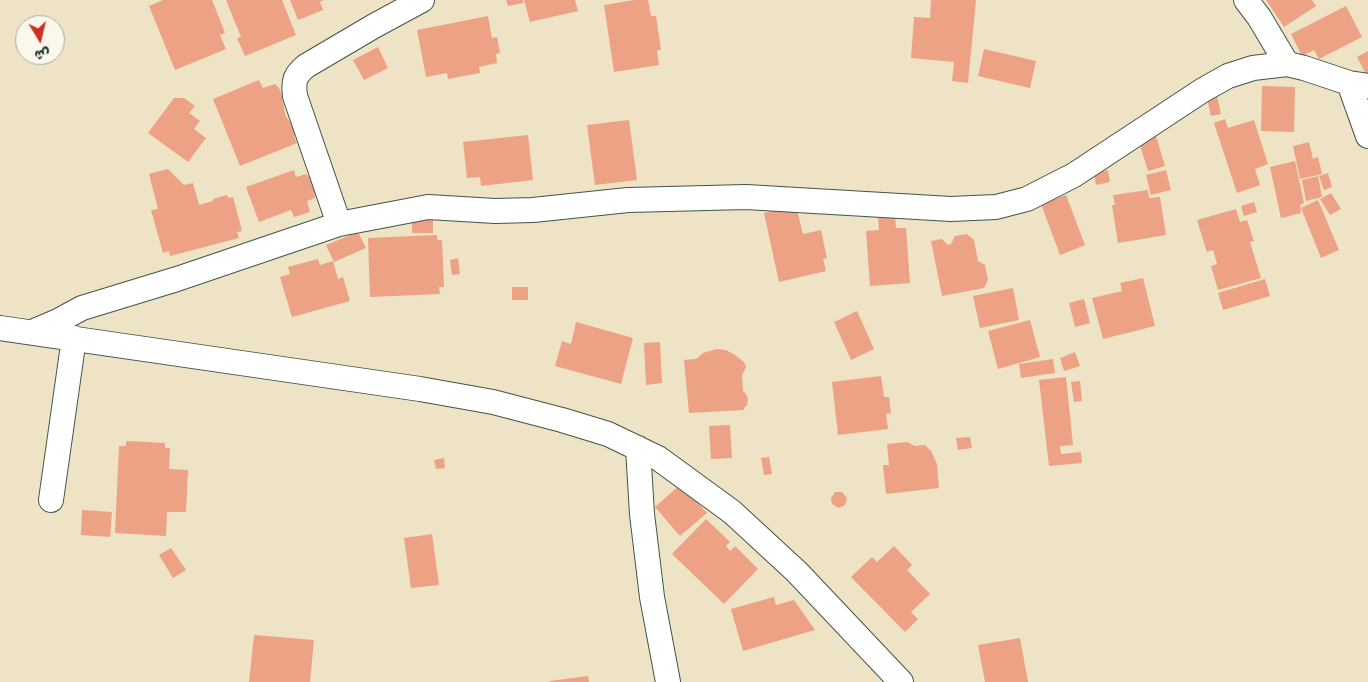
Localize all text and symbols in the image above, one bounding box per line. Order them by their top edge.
north arrow [15,15,65,65]
text: ش [33,45,51,64]

